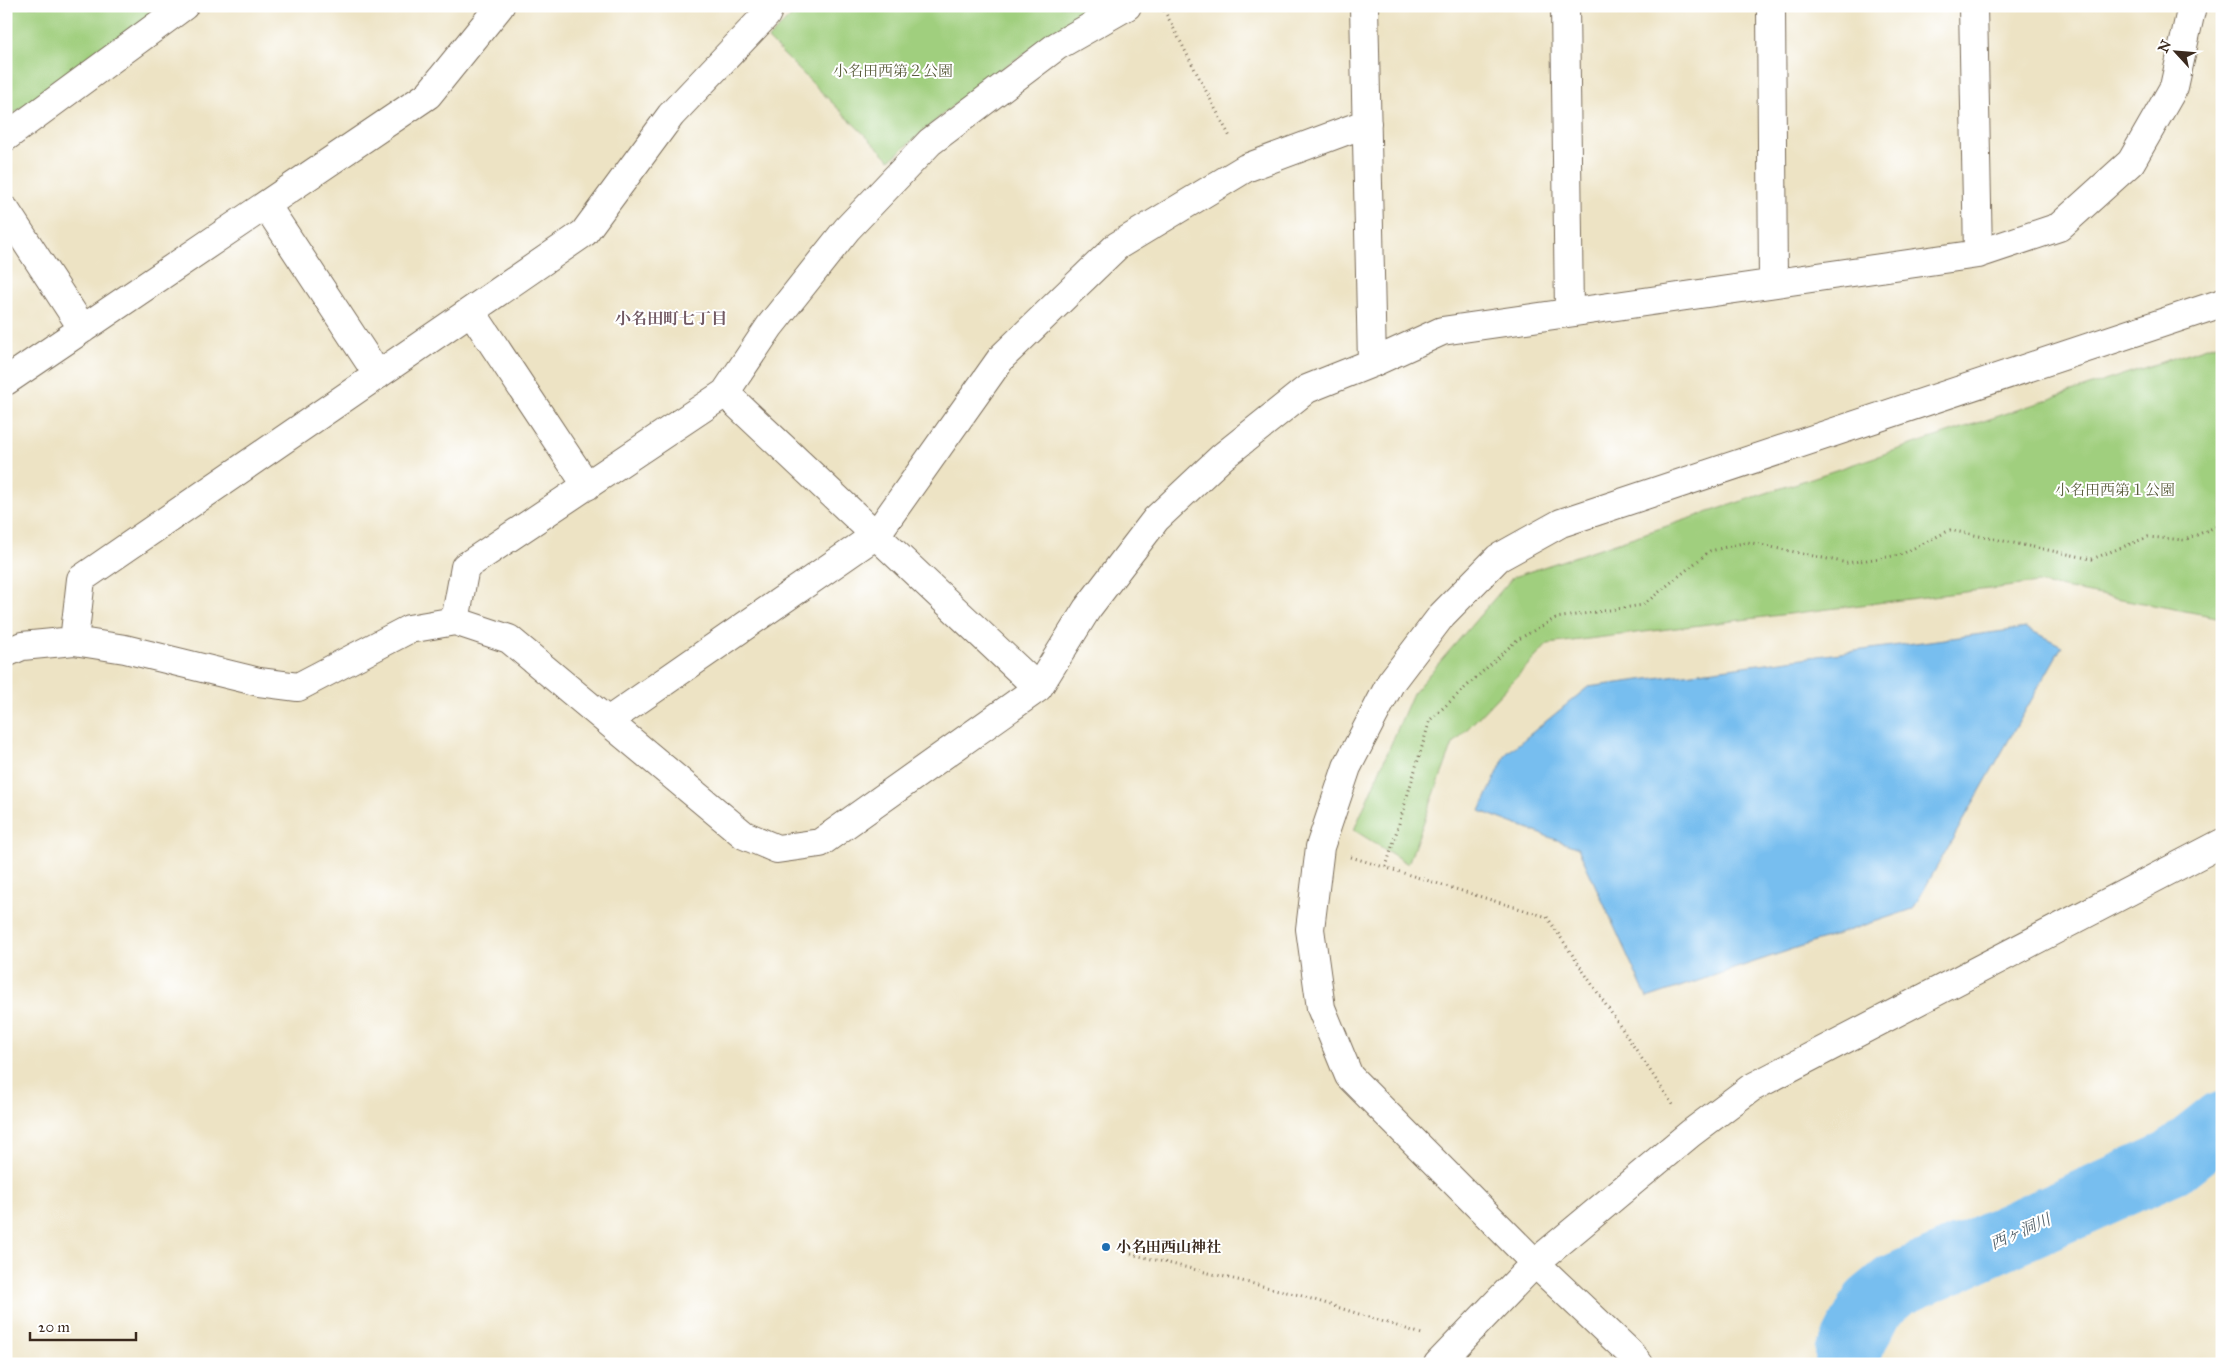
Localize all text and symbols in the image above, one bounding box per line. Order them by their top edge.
north arrow [2150,28,2200,78]
text: N [2155,37,2175,56]
park label: 小名田西第２公園 [833,62,953,80]
district label: 小名田町七丁目 [615,309,727,328]
park label: 小名田西第１公園 [2055,481,2175,499]
water label: 西ヶ洞川 [1987,1209,2055,1253]
place label: 小名田西山神社 [1116,1238,1221,1256]
marker: 小名田西山神社 [1100,1241,1112,1253]
scale bar [30,1310,136,1342]
text: 20 m [38,1318,70,1336]

